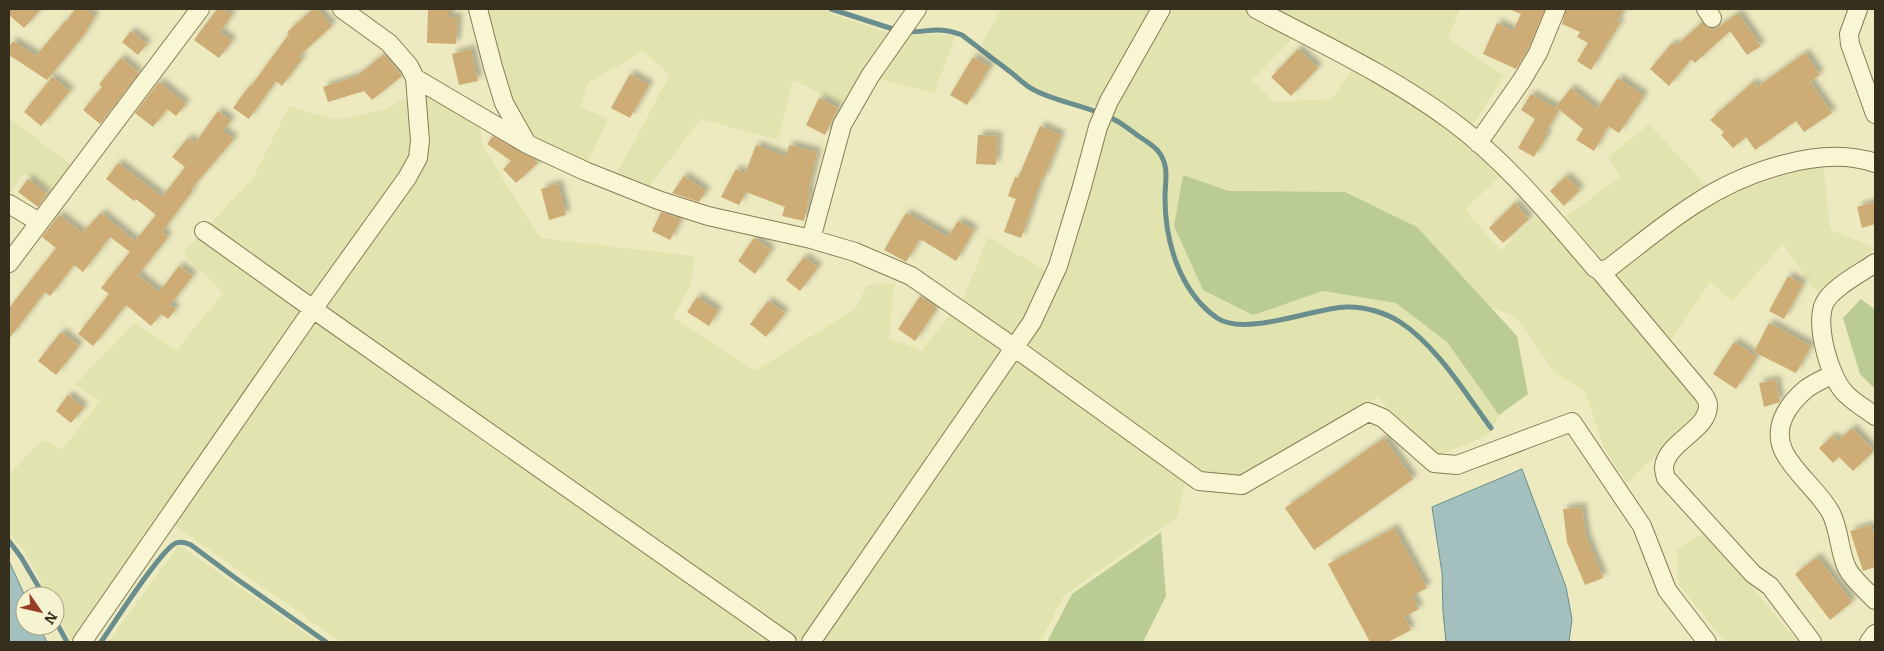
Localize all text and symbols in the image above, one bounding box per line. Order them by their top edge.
north arrow [15,586,65,636]
text: N [40,608,63,629]

